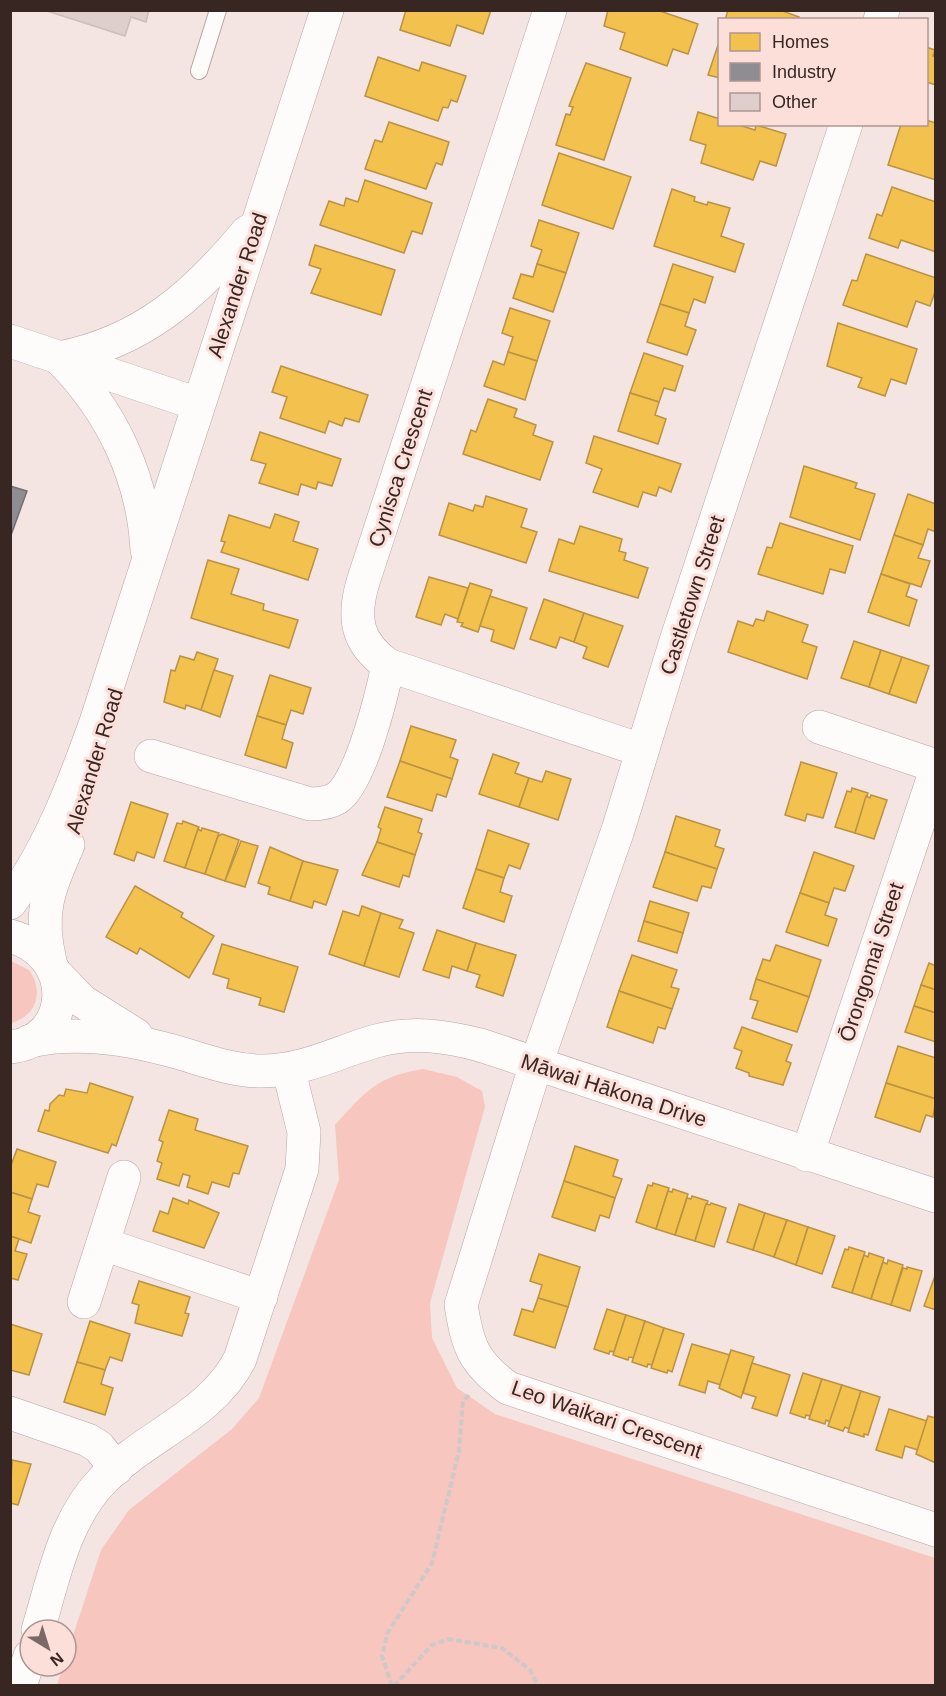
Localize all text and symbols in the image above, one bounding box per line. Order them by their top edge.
legend [718,18,928,126]
text: Homes [772,32,829,52]
text: Industry [772,62,836,82]
text: Other [772,92,817,112]
street label: Alexander Road [203,210,271,360]
street label: Cynisca Crescent [364,386,436,550]
street label: Castletown Street [655,512,729,677]
street label: Alexander Road [61,686,127,836]
street label: Ōrongomai Street [834,879,908,1044]
street label: Māwai Hākona Drive [518,1049,710,1131]
street label: Leo Waikari Crescent [509,1376,705,1462]
north arrow [18,1618,78,1678]
text: N [47,1649,67,1670]

